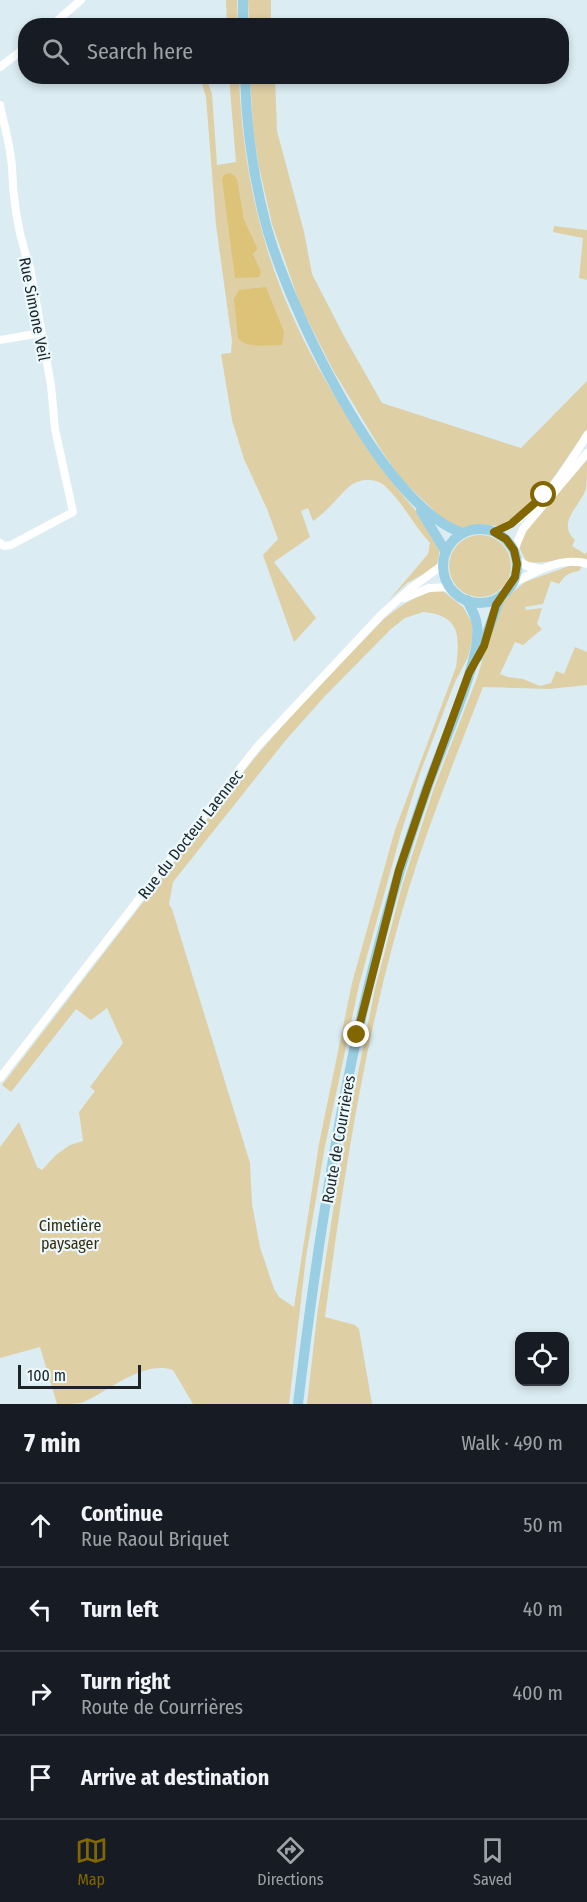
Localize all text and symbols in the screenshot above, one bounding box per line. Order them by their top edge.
search box [18,18,569,84]
icon: search [39,35,72,68]
text: Search here [87,38,193,65]
street label: Rue Simone Veil [15,256,54,363]
route start [530,481,556,507]
street label: Rue du Docteur Laennec [134,766,247,903]
route end [343,1021,369,1047]
street label: Route de Courrières [318,1073,359,1205]
park label: Cimetière paysager [39,1216,101,1253]
map controls [515,1332,569,1386]
button: locate [515,1332,569,1386]
scale bar [18,1362,141,1390]
text: 100 m [27,1366,66,1385]
text: 7 min [24,1428,81,1459]
text: Walk · 490 m [461,1431,563,1455]
text: Continue [81,1500,163,1527]
icon: ahead [24,1509,57,1542]
text: 50 m [523,1513,563,1537]
text: Rue Raoul Briquet [81,1527,229,1551]
icon: left [24,1593,57,1626]
text: Turn left [81,1596,159,1623]
text: 40 m [523,1597,563,1621]
text: Turn right [81,1668,170,1695]
icon: right [24,1677,57,1710]
text: 400 m [512,1681,563,1705]
text: Route de Courrières [81,1695,243,1719]
icon: arrive [24,1761,57,1794]
text: Arrive at destination [81,1764,269,1791]
tab: Map [75,1834,108,1889]
tab: Directions [257,1834,324,1889]
tab: Saved [473,1834,512,1889]

